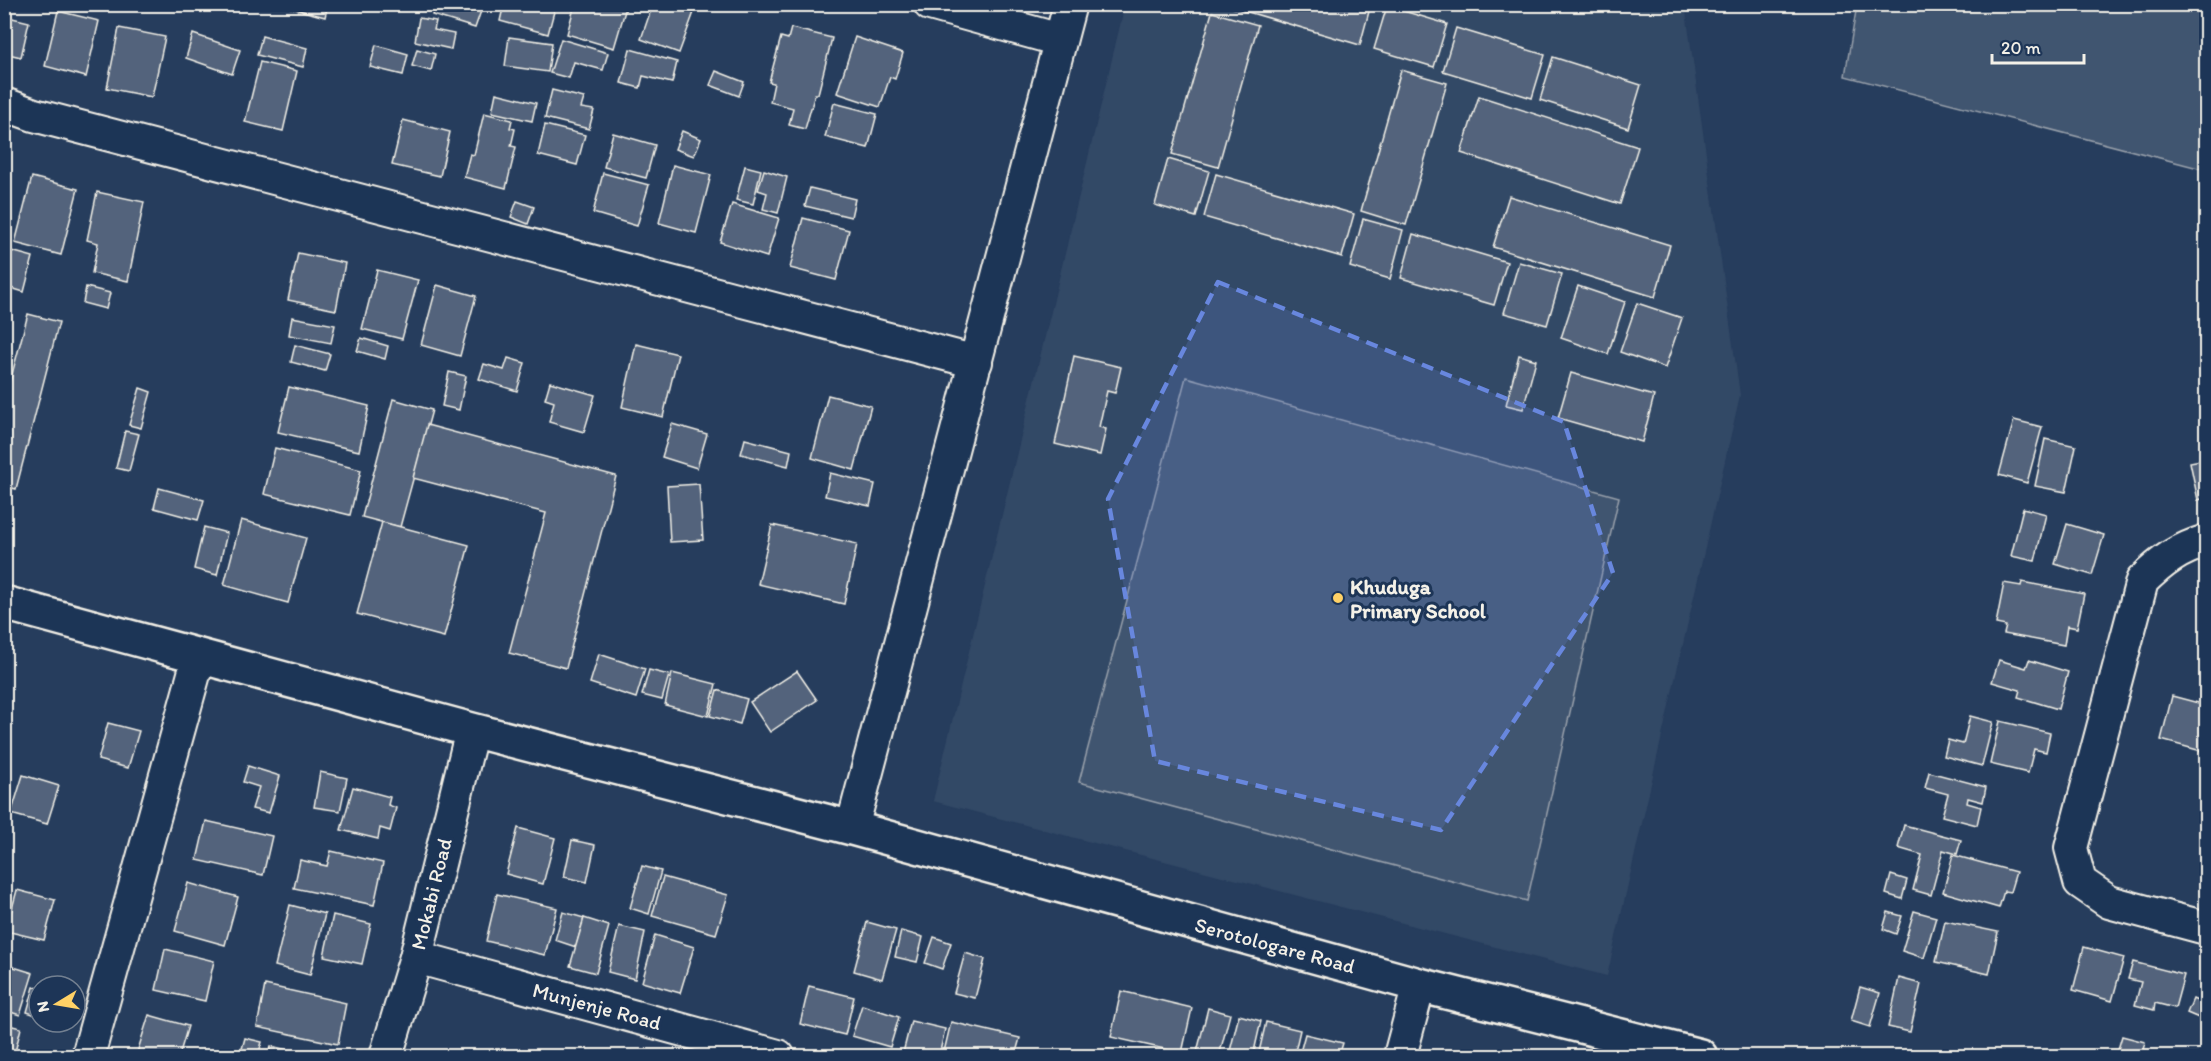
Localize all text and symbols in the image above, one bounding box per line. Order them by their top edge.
scale bar [1992,27,2084,65]
text: 20 m [2001,37,2041,59]
place label: Khuduga Primary School [1350,574,1487,624]
marker: Khuduga Primary School [1331,591,1345,605]
street label: Mokabi Road [405,835,457,953]
street label: Serotologare Road [1192,912,1358,979]
north arrow [27,974,87,1034]
street label: Munjenje Road [530,977,664,1035]
text: N [32,1000,53,1014]

